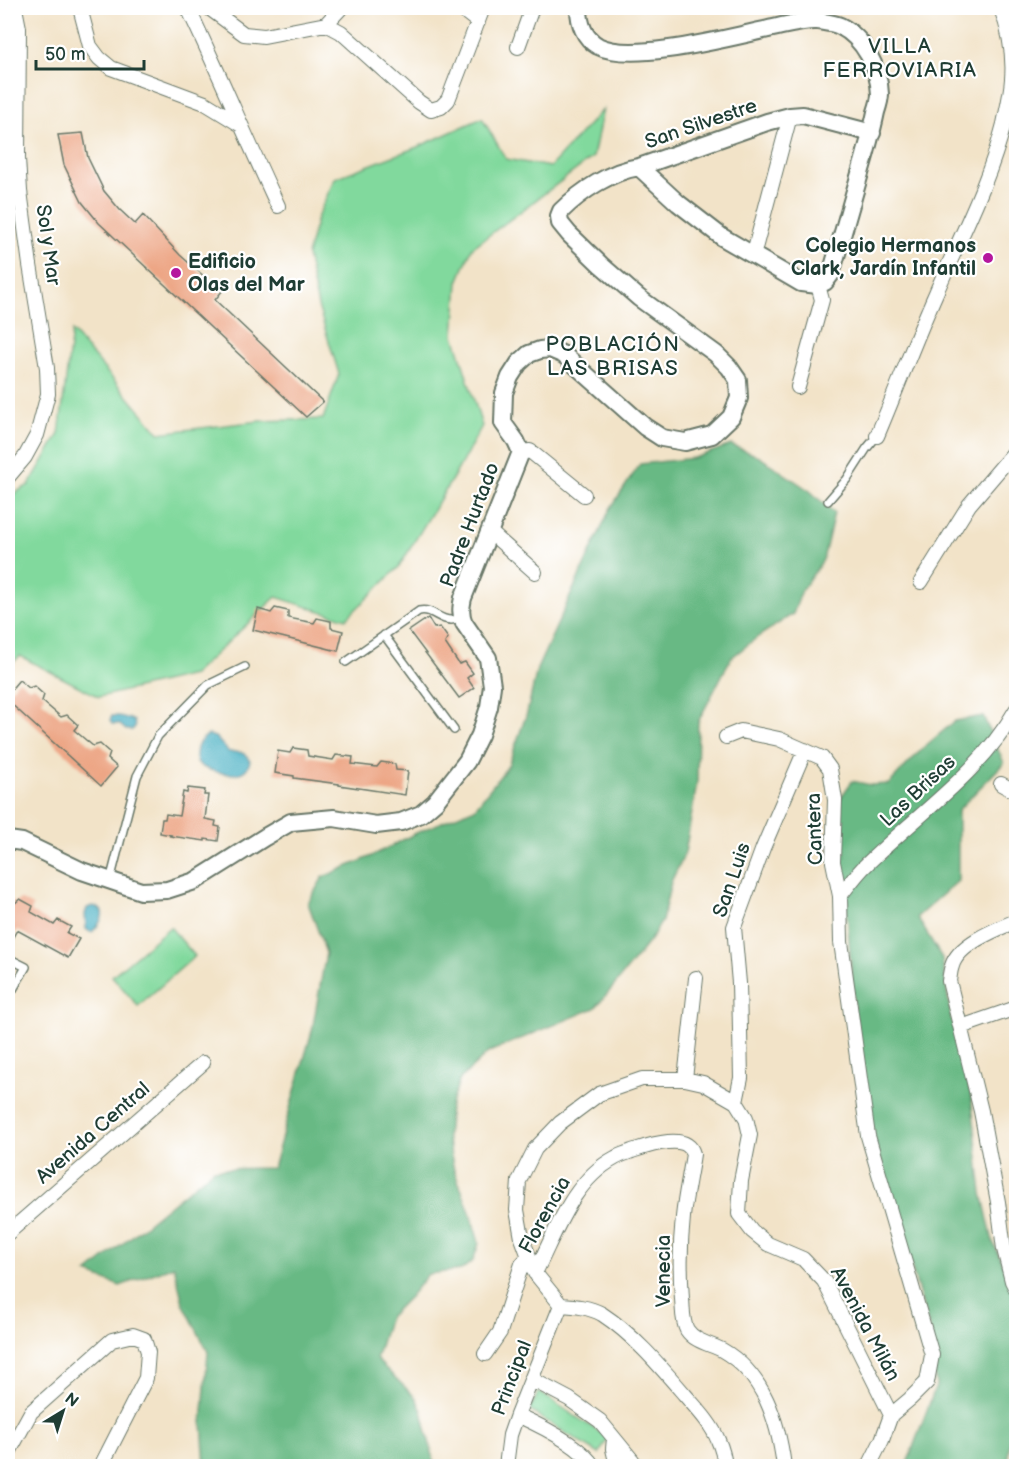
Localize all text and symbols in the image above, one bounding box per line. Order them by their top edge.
scale bar [36,33,144,71]
district label: VILLA FERROVIARIA [823,34,977,83]
text: 50 m [45,44,86,65]
street label: San Silvestre [642,94,760,154]
street label: Sol y Mar [30,203,66,288]
place label: Colegio Hermanos Clark, Jardín Infantil [791,234,976,281]
place label: Edificio Olas del Mar [188,250,306,297]
marker: Colegio Hermanos Clark, Jardín Infantil [981,251,995,265]
marker: Edificio Olas del Mar [169,266,183,280]
district label: POBLACIÓN LAS BRISAS [546,332,680,381]
street label: Padre Hurtado [435,459,505,591]
street label: Las Brisas [875,750,961,832]
street label: Cantera [802,792,828,866]
street label: San Luis [708,839,756,920]
street label: Avenida Central [31,1077,155,1189]
street label: Florencia [514,1172,576,1258]
street label: Venecia [652,1235,676,1307]
street label: Avenida Milán [825,1263,905,1385]
street label: Principal [487,1337,537,1419]
north arrow [33,1381,93,1441]
text: N [61,1389,82,1412]

